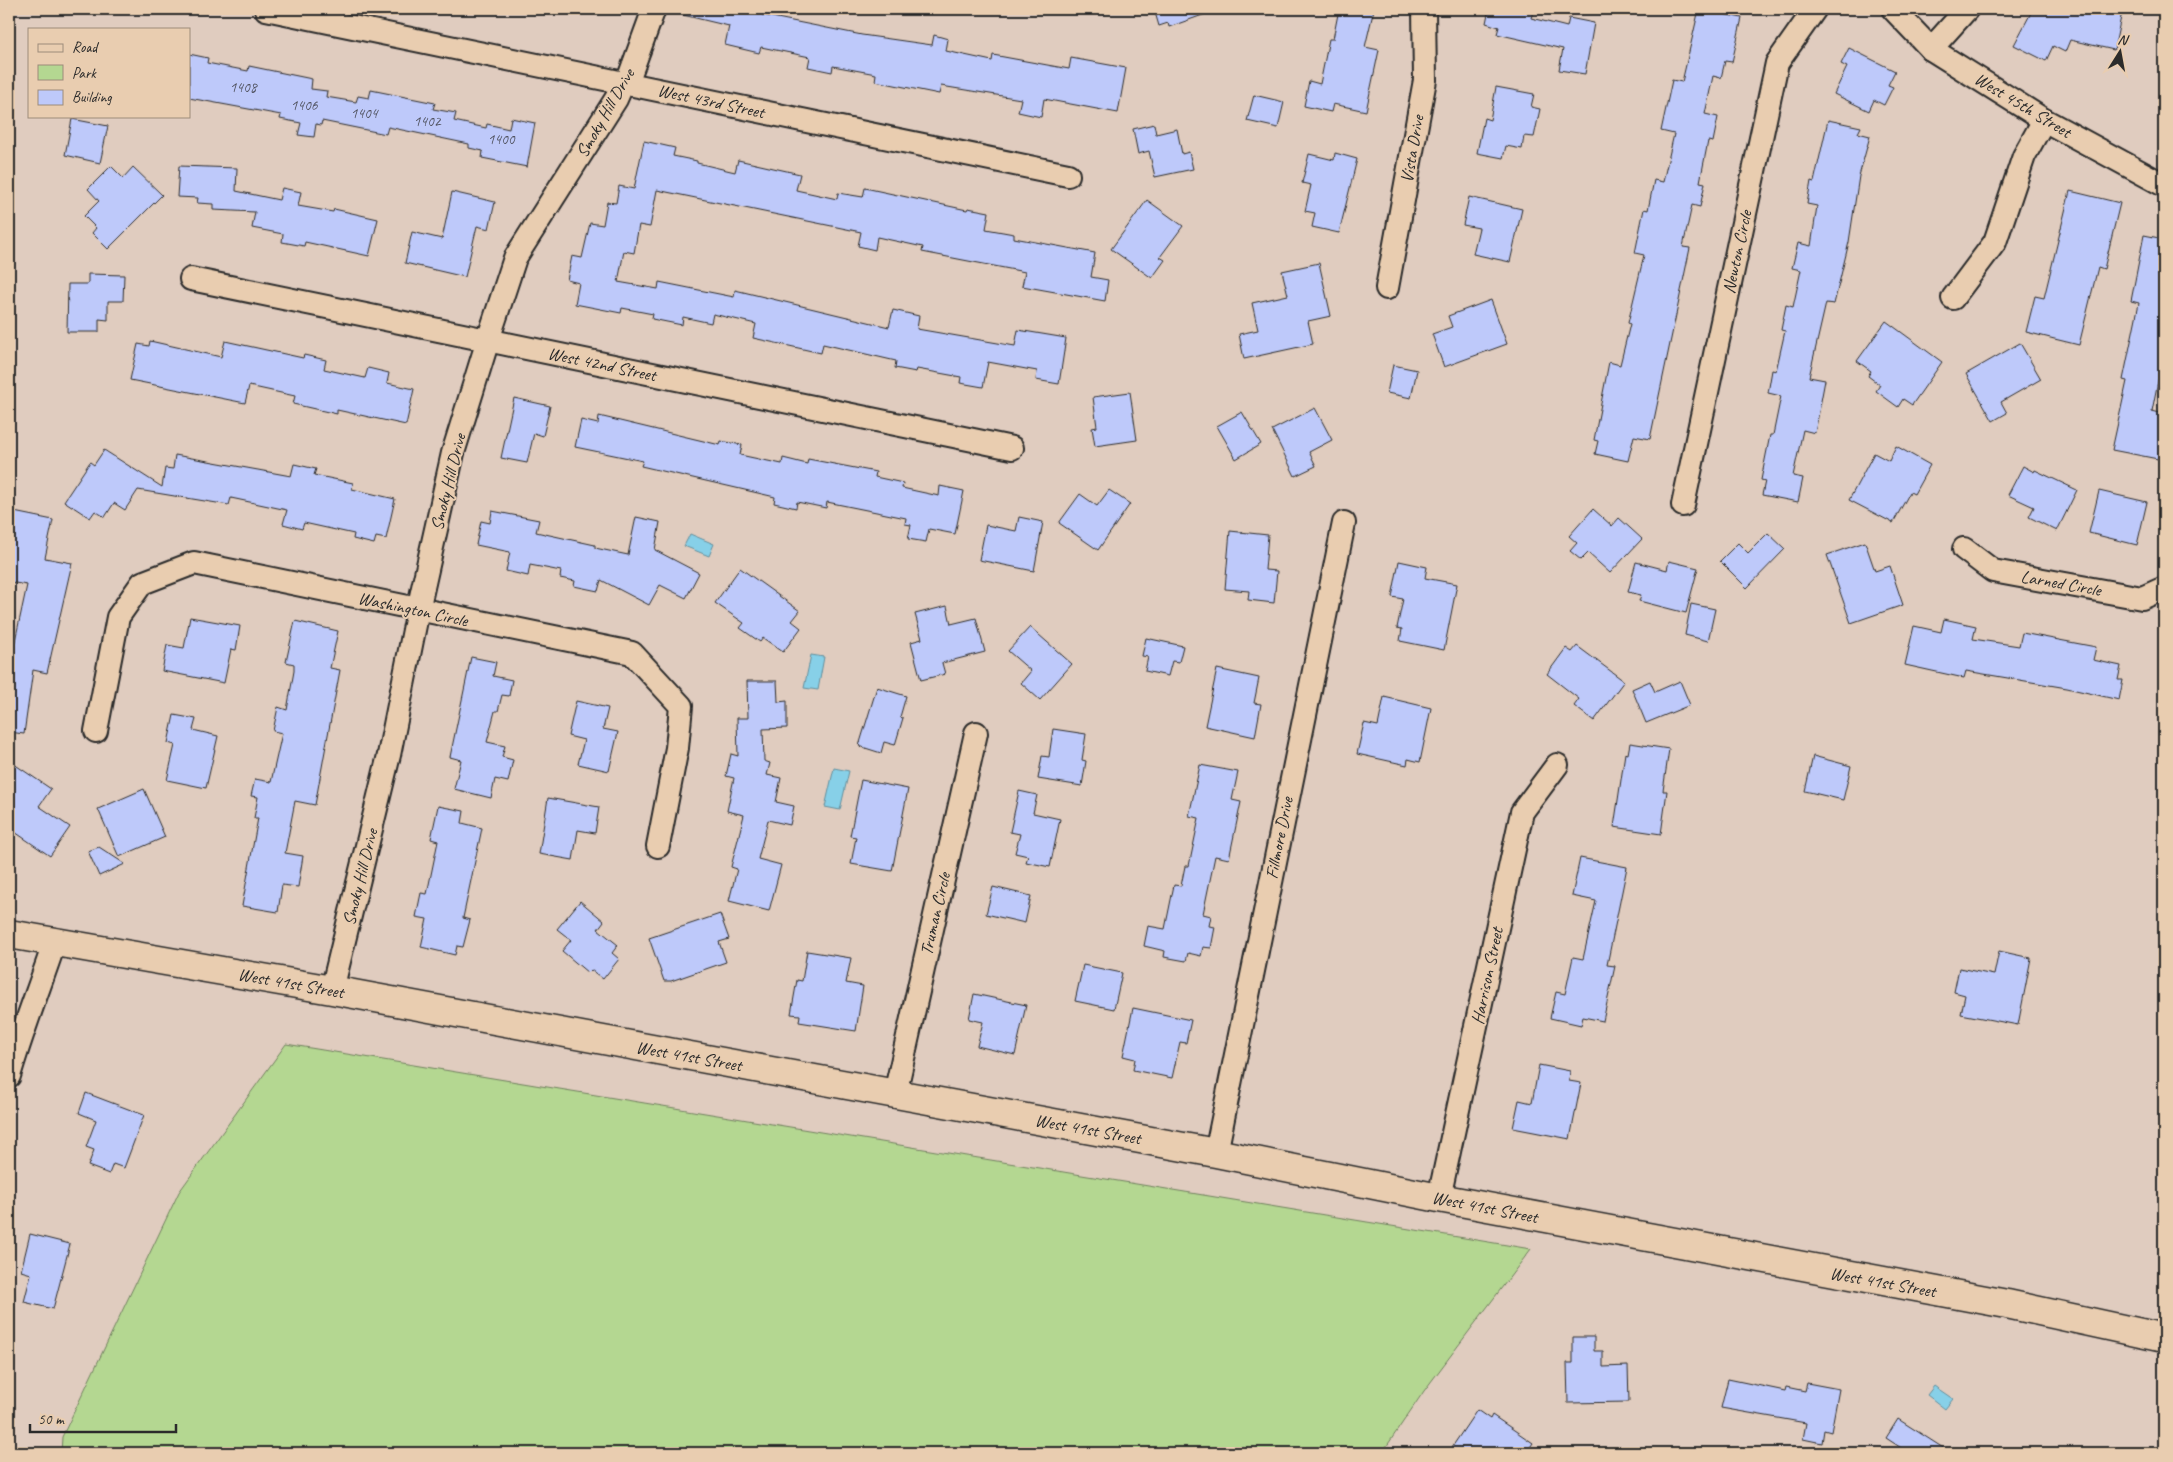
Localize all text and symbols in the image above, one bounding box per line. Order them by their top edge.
legend [28,28,190,118]
north arrow [2096,28,2146,78]
text: N [2117,31,2131,49]
text: Road [72,38,99,57]
text: Park [72,64,97,83]
street label: Smoky Hill Drive [571,64,640,161]
street label: West 45th Street [1971,68,2077,144]
house number: 1408 [229,78,258,97]
street label: West 43rd Street [656,79,768,123]
text: Building [72,88,112,107]
house number: 1406 [290,96,319,115]
house number: 1404 [350,104,379,123]
house number: 1402 [413,112,442,131]
street label: Vista Drive [1395,113,1429,184]
house number: 1400 [487,130,516,149]
street label: Newton Circle [1717,207,1757,296]
street label: West 42nd Street [546,342,660,387]
street label: Smoky Hill Drive [425,430,471,533]
street label: Larned Circle [2019,565,2104,601]
street label: Washington Circle [356,587,471,632]
street label: Fillmore Drive [1260,794,1298,881]
street label: Smoky Hill Drive [337,825,383,928]
street label: Truman Circle [915,869,955,957]
street label: Harrison Street [1466,924,1508,1026]
street label: West 41st Street [236,963,348,1003]
street label: West 41st Street [634,1036,746,1076]
street label: West 41st Street [1033,1109,1145,1149]
street label: West 41st Street [1430,1186,1542,1228]
street label: West 41st Street [1828,1262,1940,1302]
scale bar [30,1402,176,1434]
text: 50 m [38,1410,65,1429]

